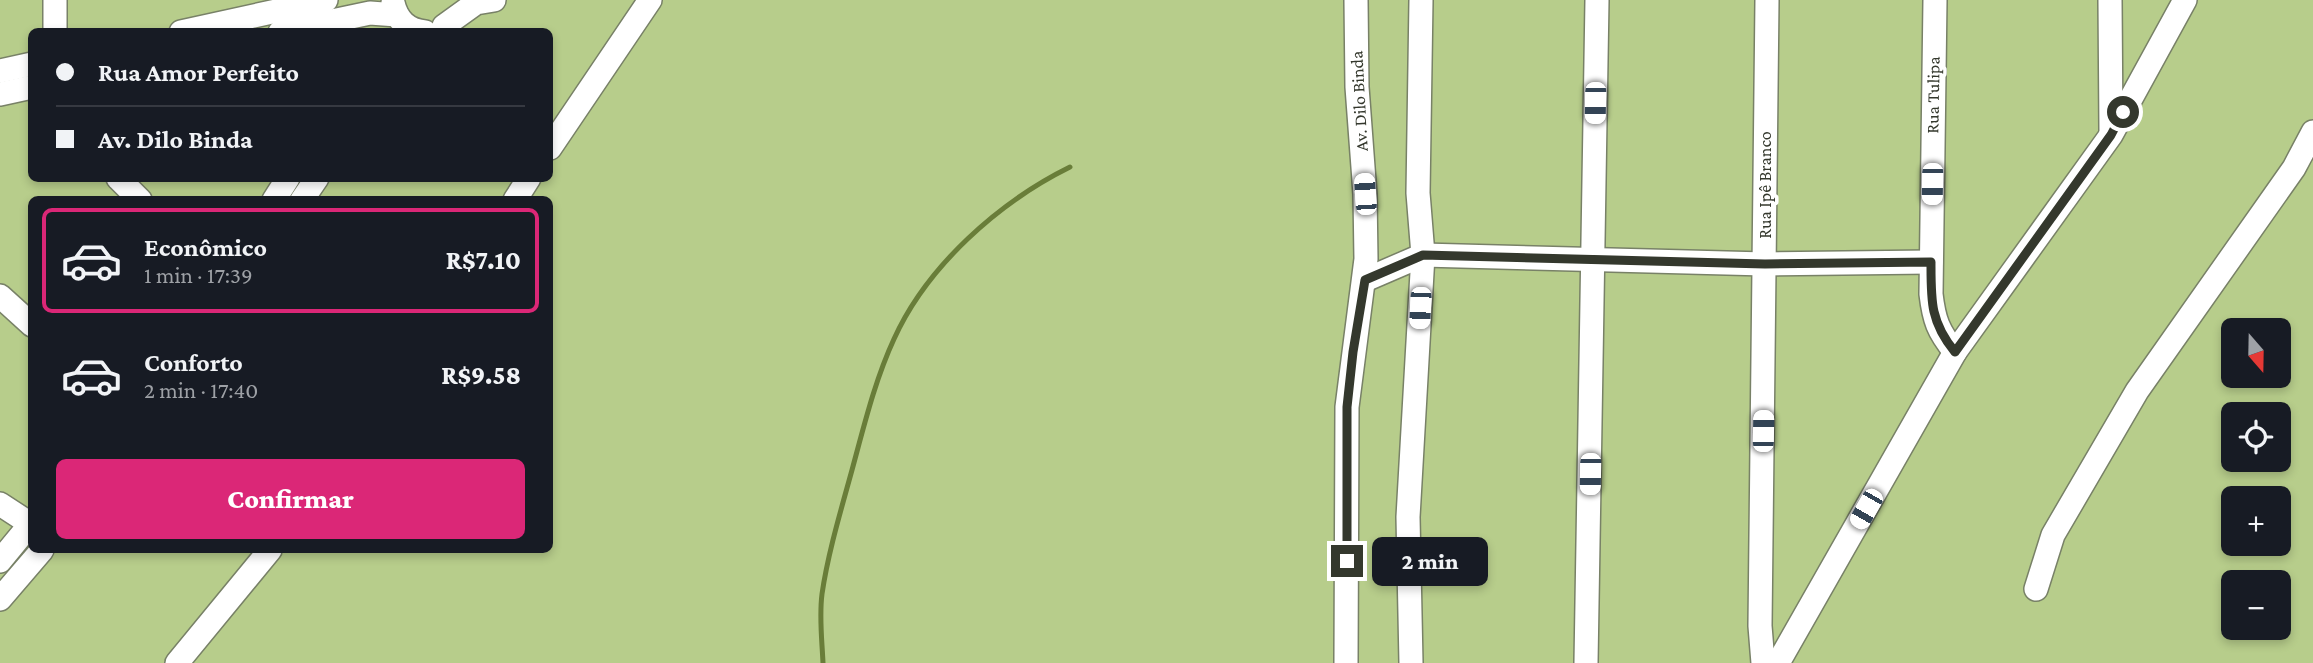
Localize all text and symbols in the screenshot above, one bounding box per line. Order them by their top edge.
street label: Av. Dilo Binda [1346,50,1372,152]
street label: Rua Tulipa [1922,56,1944,134]
text: Rua Amor Perfeito [98,58,299,87]
car [1585,82,1606,124]
route start [2107,96,2139,128]
text: Av. Dilo Binda [98,125,253,154]
street label: Rua Ipê Branco [1755,131,1775,239]
car [1922,163,1943,205]
car [1354,172,1377,216]
icon: car [60,229,123,292]
text: Econômico [144,233,267,262]
text: R$7.10 [446,246,521,275]
text: 1 min · 17:39 [144,262,253,288]
car [1409,286,1432,330]
north arrow [2221,318,2291,388]
map controls [2221,318,2291,640]
icon: car [60,344,123,407]
text: Conforto [144,348,243,377]
text: R$9.58 [441,361,521,390]
text: 2 min · 17:40 [144,377,258,403]
button: locate [2221,402,2291,472]
car [1753,410,1774,452]
car [1580,453,1601,495]
button: Confirmar [56,459,525,539]
car [1847,486,1886,532]
button: + [2221,486,2291,556]
callout: 2 min [1372,536,1487,586]
route end [1331,545,1363,577]
text: 2 min [1402,548,1458,574]
button: − [2221,570,2291,640]

